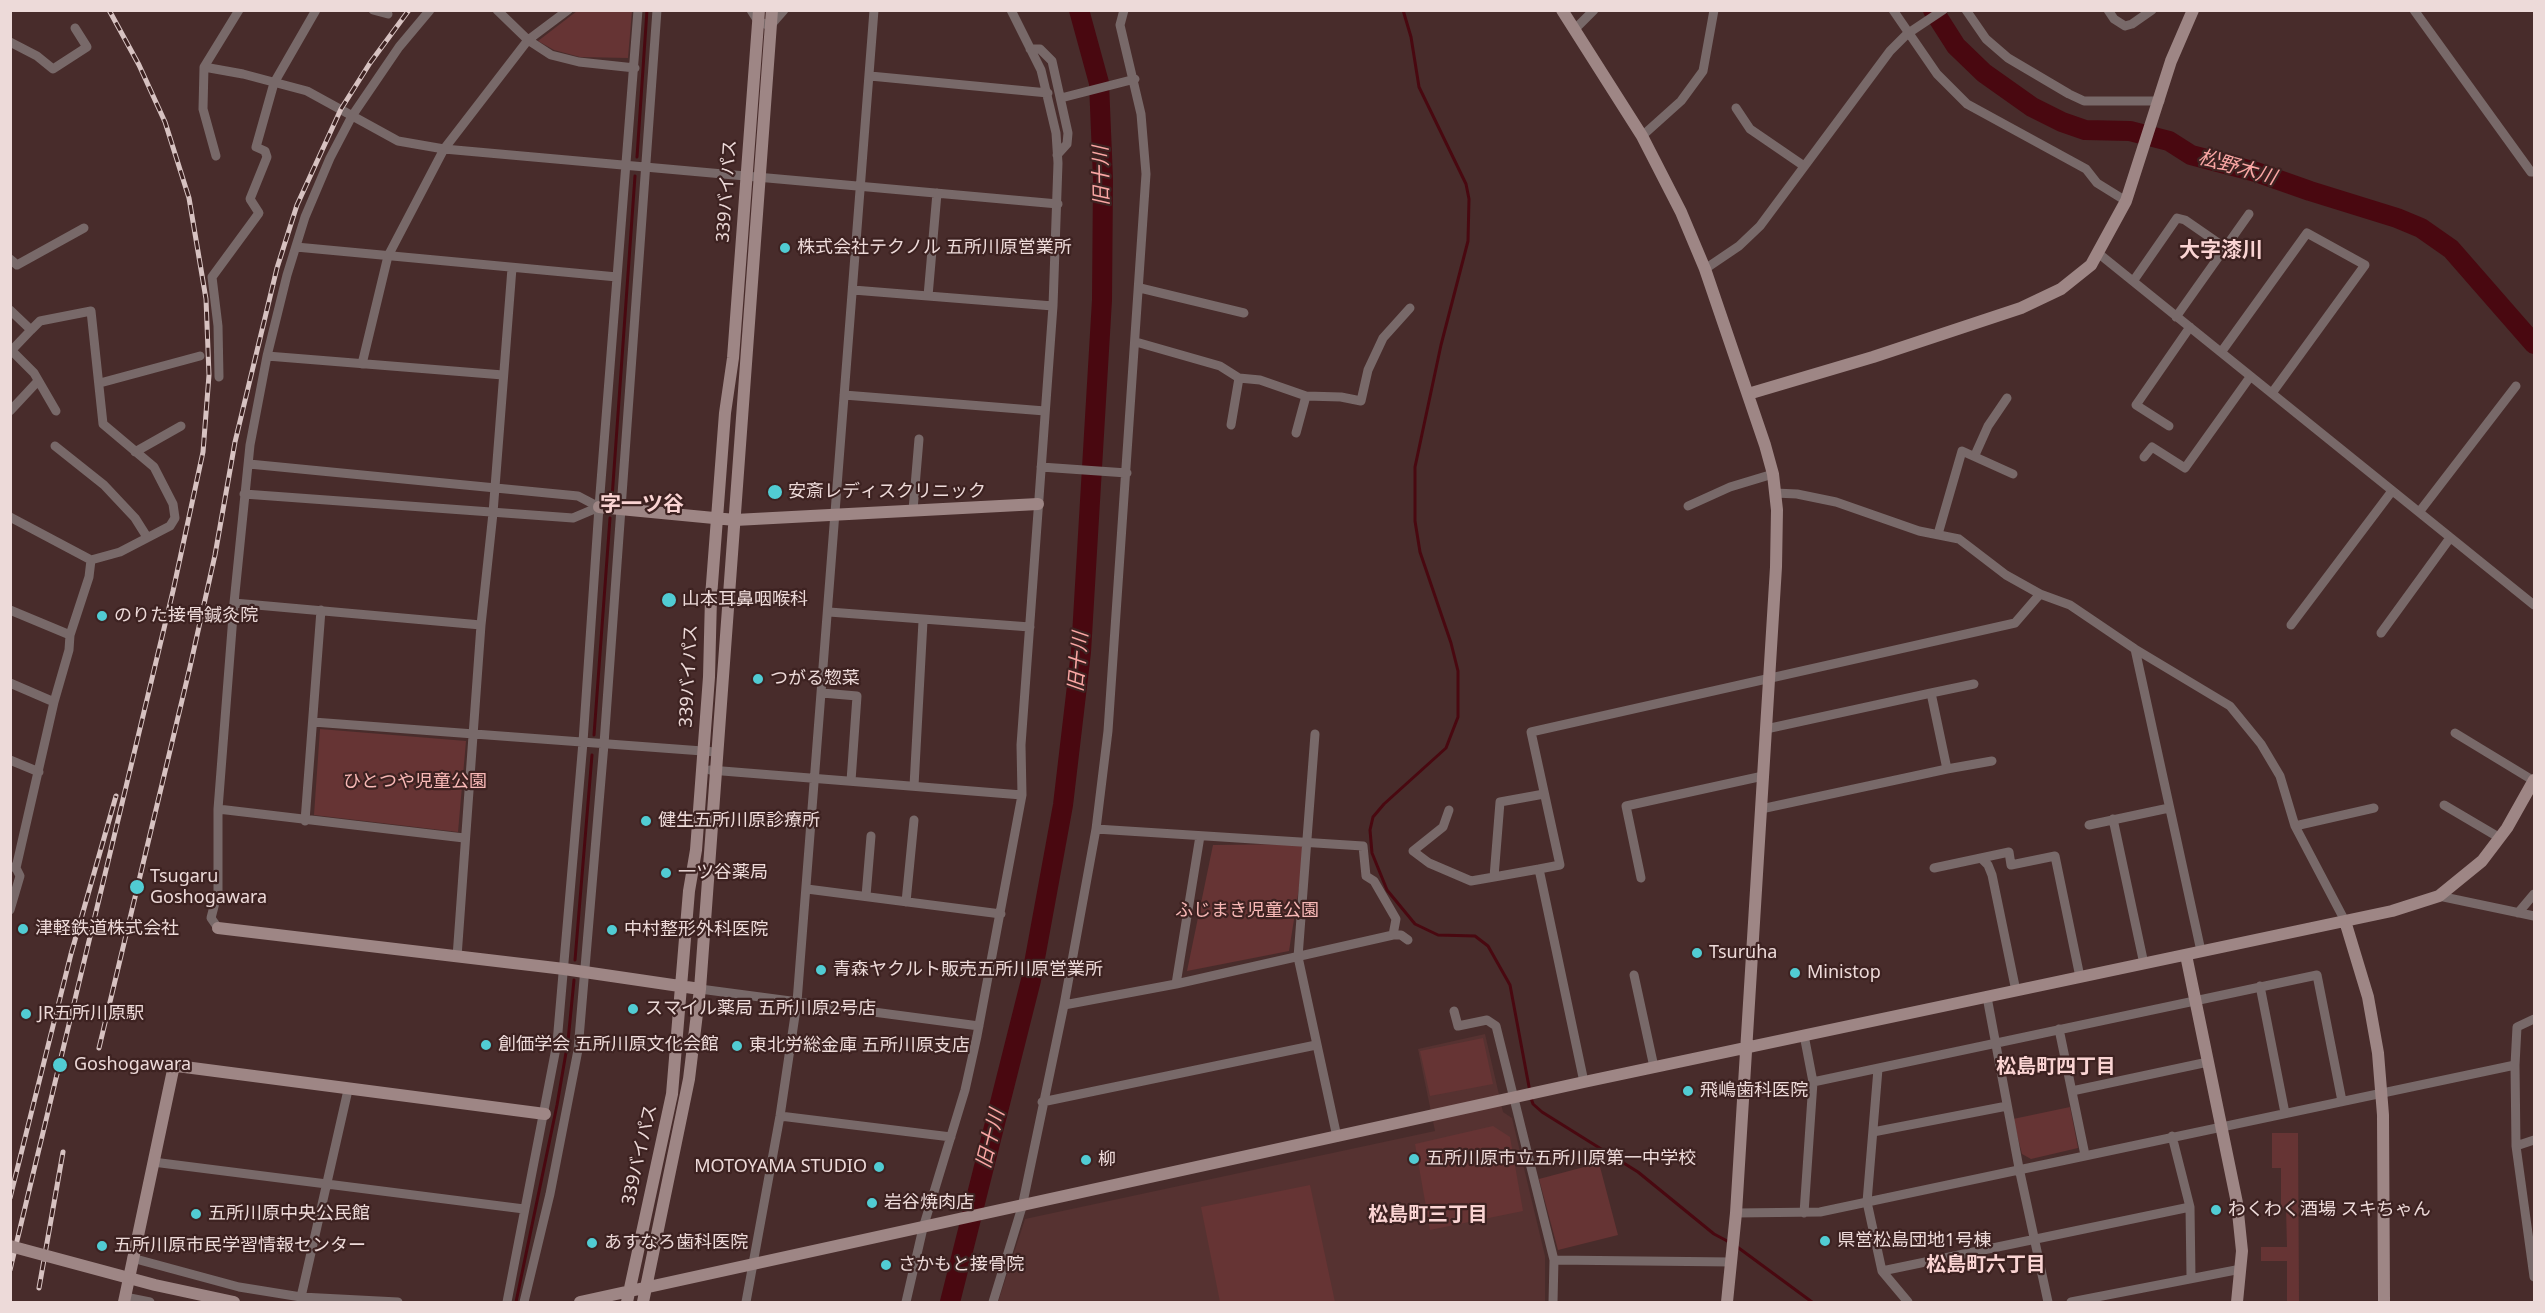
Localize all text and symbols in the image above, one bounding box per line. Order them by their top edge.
street label: 339バイパス [713,139,741,243]
water label: 松野木川 [2195,145,2279,191]
water label: 旧十川 [1089,146,1115,206]
place label: 株式会社テクノル 五所川原営業所 [797,237,1072,259]
district label: 大字漆川 [2179,238,2263,264]
marker: 株式会社テクノル 五所川原営業所 [778,241,792,255]
place label: 安斎レディスクリニック [788,481,986,503]
marker: 安斎レディスクリニック [766,483,784,501]
district label: 字一ツ谷 [600,492,684,518]
place label: 山本耳鼻咽喉科 [682,589,808,611]
marker: 山本耳鼻咽喉科 [660,591,678,609]
place label: のりた接骨鍼灸院 [114,605,258,627]
marker: のりた接骨鍼灸院 [95,609,109,623]
street label: 339バイパス [676,624,702,728]
water label: 旧十川 [1064,631,1094,693]
place label: つがる惣菜 [770,668,860,690]
marker: つがる惣菜 [751,672,765,686]
park label: ひとつや児童公園 [343,771,487,793]
place label: 健生五所川原診療所 [658,810,820,832]
marker: 健生五所川原診療所 [639,814,653,828]
place label: 一ツ谷薬局 [678,862,768,884]
place label: Tsugaru Goshogawara [150,866,267,908]
marker: 一ツ谷薬局 [659,866,673,880]
marker: Tsugaru Goshogawara [128,878,146,896]
park label: ふじまき児童公園 [1175,900,1319,922]
place label: 津軽鉄道株式会社 [35,918,179,940]
place label: 中村整形外科医院 [624,919,768,941]
marker: 津軽鉄道株式会社 [16,922,30,936]
marker: 中村整形外科医院 [605,923,619,937]
place label: Tsuruha [1709,942,1777,964]
marker: Tsuruha [1690,946,1704,960]
place label: 青森ヤクルト販売五所川原営業所 [833,959,1103,981]
place label: Ministop [1807,962,1881,984]
marker: 青森ヤクルト販売五所川原営業所 [814,963,828,977]
marker: Ministop [1788,966,1802,980]
place label: スマイル薬局 五所川原2号店 [645,998,876,1020]
marker: スマイル薬局 五所川原2号店 [626,1002,640,1016]
place label: JR五所川原駅 [38,1003,144,1025]
marker: JR五所川原駅 [19,1007,33,1021]
place label: 創価学会 五所川原文化会館 [498,1034,719,1056]
place label: 東北労総金庫 五所川原支店 [749,1035,970,1057]
marker: 創価学会 五所川原文化会館 [479,1038,493,1052]
marker: 東北労総金庫 五所川原支店 [730,1039,744,1053]
place label: Goshogawara [74,1054,191,1076]
district label: 松島町四丁目 [1996,1055,2116,1079]
marker: Goshogawara [51,1056,69,1074]
place label: 飛嶋歯科医院 [1700,1080,1808,1102]
marker: 飛嶋歯科医院 [1681,1084,1695,1098]
street label: 339バイパス [618,1102,662,1208]
water label: 旧十川 [972,1107,1010,1171]
place label: 五所川原市立五所川原第一中学校 [1426,1148,1696,1170]
place label: 柳 [1098,1149,1116,1171]
marker: 五所川原市立五所川原第一中学校 [1407,1152,1421,1166]
marker: 柳 [1079,1153,1093,1167]
place label: MOTOYAMA STUDIO [694,1156,867,1178]
marker: MOTOYAMA STUDIO [872,1160,886,1174]
place label: 岩谷焼肉店 [884,1192,974,1214]
marker: 岩谷焼肉店 [865,1196,879,1210]
place label: わくわく酒場 スキちゃん [2228,1199,2431,1221]
place label: 五所川原中央公民館 [208,1203,370,1225]
district label: 松島町三丁目 [1368,1203,1488,1227]
marker: わくわく酒場 スキちゃん [2209,1203,2223,1217]
marker: 五所川原中央公民館 [189,1207,203,1221]
place label: 県営松島団地1号棟 [1837,1230,1991,1252]
place label: あすなろ歯科医院 [604,1232,748,1254]
marker: 県営松島団地1号棟 [1818,1234,1832,1248]
place label: 五所川原市民学習情報センター [114,1235,366,1257]
marker: あすなろ歯科医院 [585,1236,599,1250]
marker: 五所川原市民学習情報センター [95,1239,109,1253]
district label: 松島町六丁目 [1926,1253,2046,1277]
place label: さかもと接骨院 [898,1254,1024,1276]
marker: さかもと接骨院 [879,1258,893,1272]

